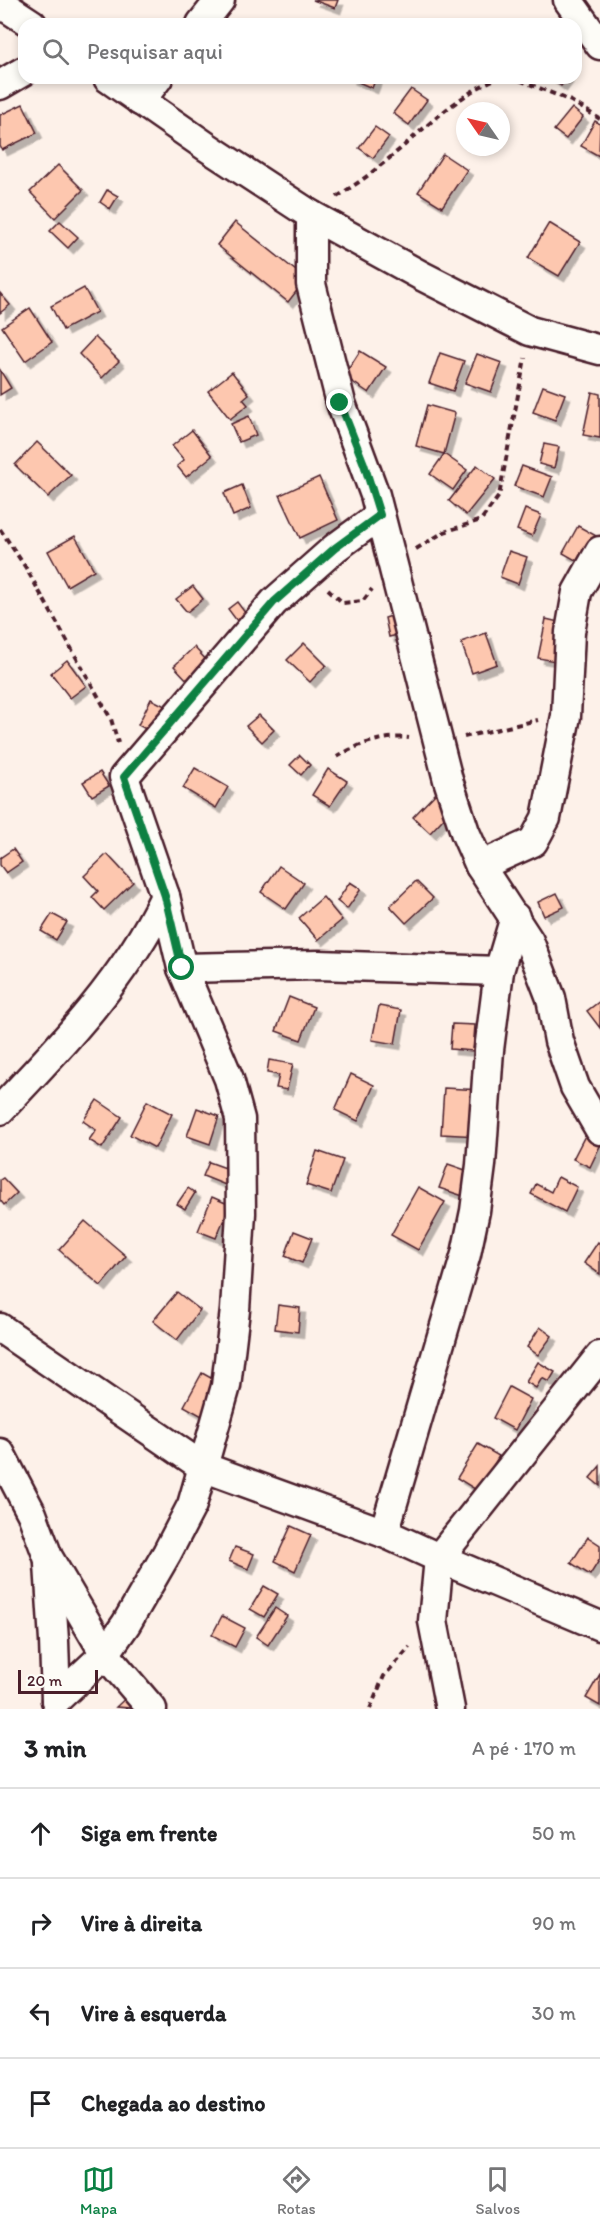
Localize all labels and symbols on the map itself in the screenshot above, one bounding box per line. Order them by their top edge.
north arrow [456,102,510,156]
route end [326,389,352,415]
route start [168,954,194,980]
scale bar [18,1667,98,1694]

